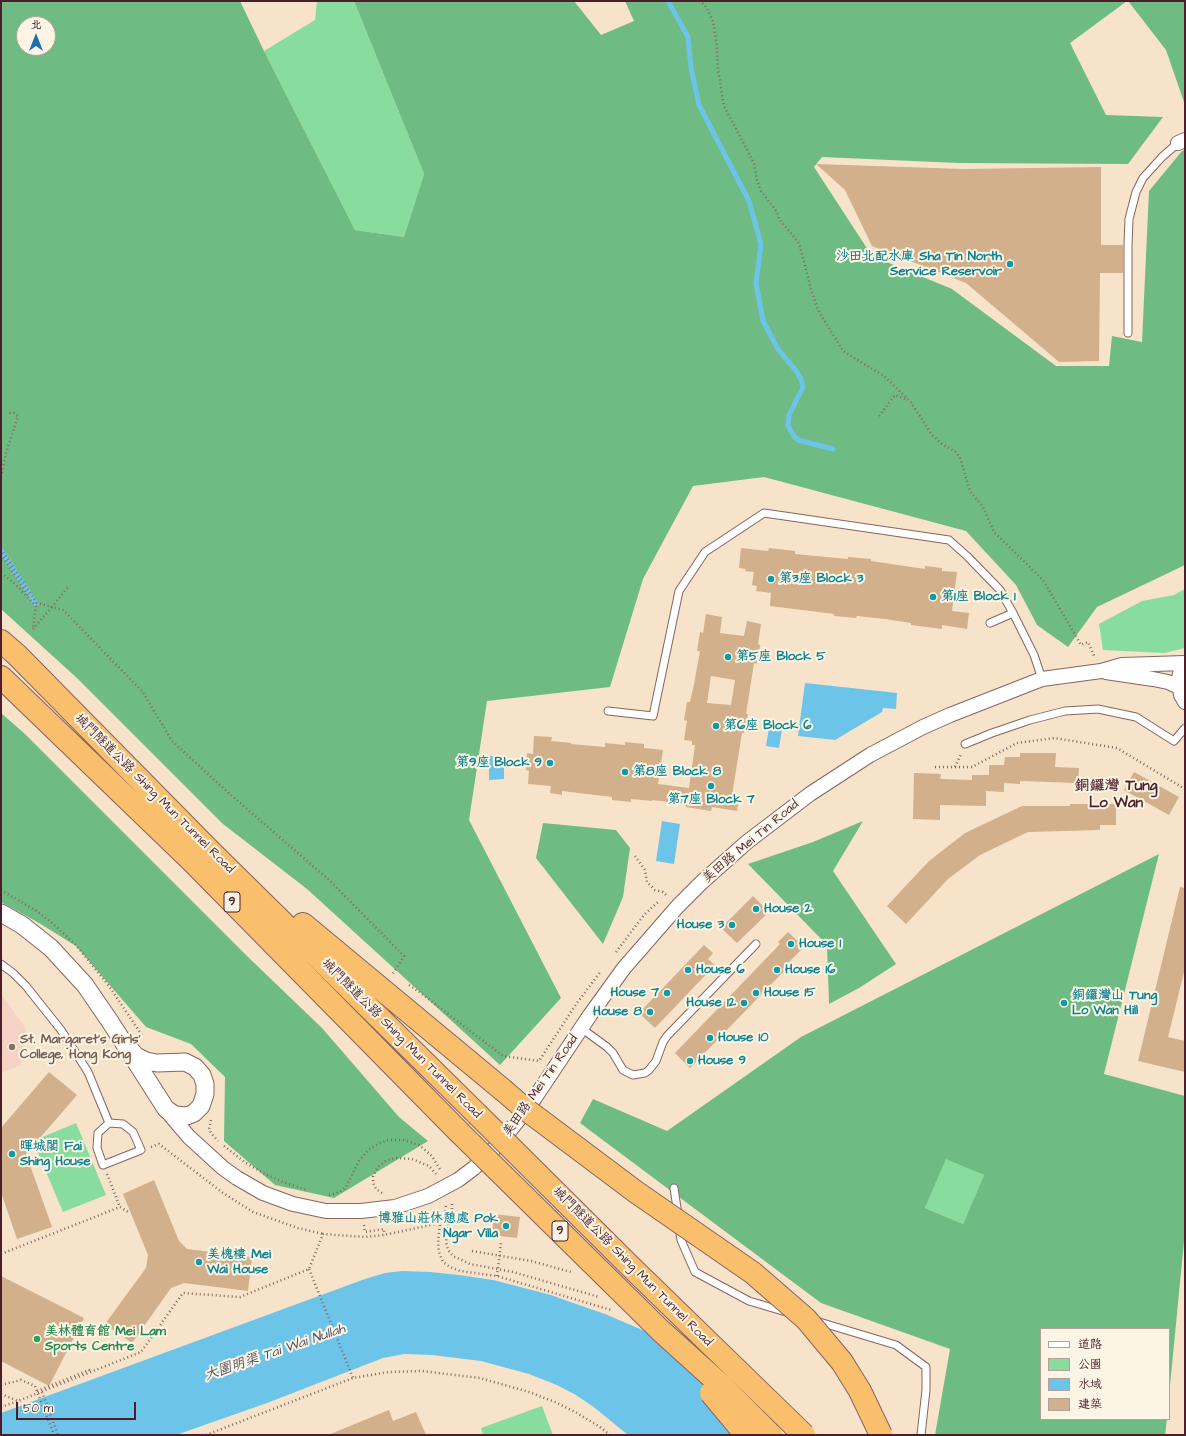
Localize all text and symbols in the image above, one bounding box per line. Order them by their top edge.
north arrow [16,16,56,56]
text: 北 [31,17,42,32]
place label: 沙田北配水庫 Sha Tin North Service Reservoir [836,249,1002,280]
marker: 沙田北配水庫 Sha Tin North Service Reservoir [1005,259,1015,269]
place label: 第3座 Block 3 [779,571,863,587]
marker: 第3座 Block 3 [766,574,776,584]
place label: 第1座 Block 1 [941,589,1016,605]
marker: 第1座 Block 1 [928,592,938,602]
place label: 第5座 Block 5 [736,649,826,665]
marker: 第5座 Block 5 [723,652,733,662]
street label: 城門隧道公路 Shing Mun Tunnel Road [71,711,237,877]
place label: 第6座 Block 6 [724,718,812,734]
marker: 第6座 Block 6 [711,721,721,731]
place label: 第9座 Block 9 [456,755,542,771]
marker: 第9座 Block 9 [545,758,555,768]
place label: 第8座 Block 8 [633,764,721,780]
marker: 第8座 Block 8 [620,767,630,777]
district label: 銅鑼灣 Tung Lo Wan [1074,778,1158,813]
marker: 第7座 Block 7 [706,781,716,791]
place label: 第7座 Block 7 [667,792,755,808]
street label: 美田路 Mei Tin Road [700,797,802,887]
road number: 9 [224,892,240,912]
place label: House 2 [764,901,812,917]
marker: House 2 [751,904,761,914]
place label: House 3 [677,917,724,933]
marker: House 3 [727,920,737,930]
place label: House 1 [799,936,841,952]
marker: House 1 [786,939,796,949]
street label: 城門隧道公路 Shing Mun Tunnel Road [318,956,484,1122]
place label: House 6 [696,962,745,978]
place label: House 16 [785,962,835,978]
marker: House 6 [683,965,693,975]
marker: House 16 [772,965,782,975]
place label: House 7 [610,985,659,1001]
place label: House 15 [764,985,815,1001]
marker: House 7 [662,988,672,998]
marker: House 15 [751,988,761,998]
place label: 銅鑼灣山 Tung Lo Wan Hill [1072,988,1157,1019]
place label: House 12 [686,995,736,1011]
marker: House 12 [739,998,749,1008]
marker: 銅鑼灣山 Tung Lo Wan Hill [1059,998,1069,1008]
place label: House 8 [593,1004,642,1020]
marker: House 8 [645,1007,655,1017]
place label: House 10 [718,1030,768,1046]
place label: St. Margaret's Girls' College, Hong Kong [20,1032,141,1063]
street label: 美田路 Mei Tin Road [500,1032,582,1140]
marker: House 10 [705,1033,715,1043]
marker: St. Margaret's Girls' College, Hong Kong [7,1042,17,1052]
place label: House 9 [698,1053,746,1069]
marker: House 9 [685,1056,695,1066]
place label: 暉城閣 Fai Shing House [20,1139,91,1170]
marker: 暉城閣 Fai Shing House [7,1149,17,1159]
street label: 城門隧道公路 Shing Mun Tunnel Road [549,1184,715,1350]
place label: 博雅山莊休憩處 Pok Ngar Villa [378,1211,498,1242]
marker: 博雅山莊休憩處 Pok Ngar Villa [501,1221,511,1231]
road number: 9 [552,1221,568,1241]
place label: 美槐樓 Mei Wai House [207,1247,271,1278]
marker: 美槐樓 Mei Wai House [194,1257,204,1267]
water label: 大圍明渠 Tai Wai Nullah [203,1321,347,1385]
place label: 美林體育館 Mei Lam Sports Centre [45,1324,166,1355]
legend [1040,1328,1170,1420]
marker: 美林體育館 Mei Lam Sports Centre [32,1334,42,1344]
text: 道路 [1078,1336,1102,1353]
text: 公園 [1078,1356,1102,1373]
text: 水域 [1078,1376,1102,1393]
scale bar [18,1394,138,1420]
text: 建築 [1078,1396,1102,1413]
text: 50 m [23,1400,53,1417]

